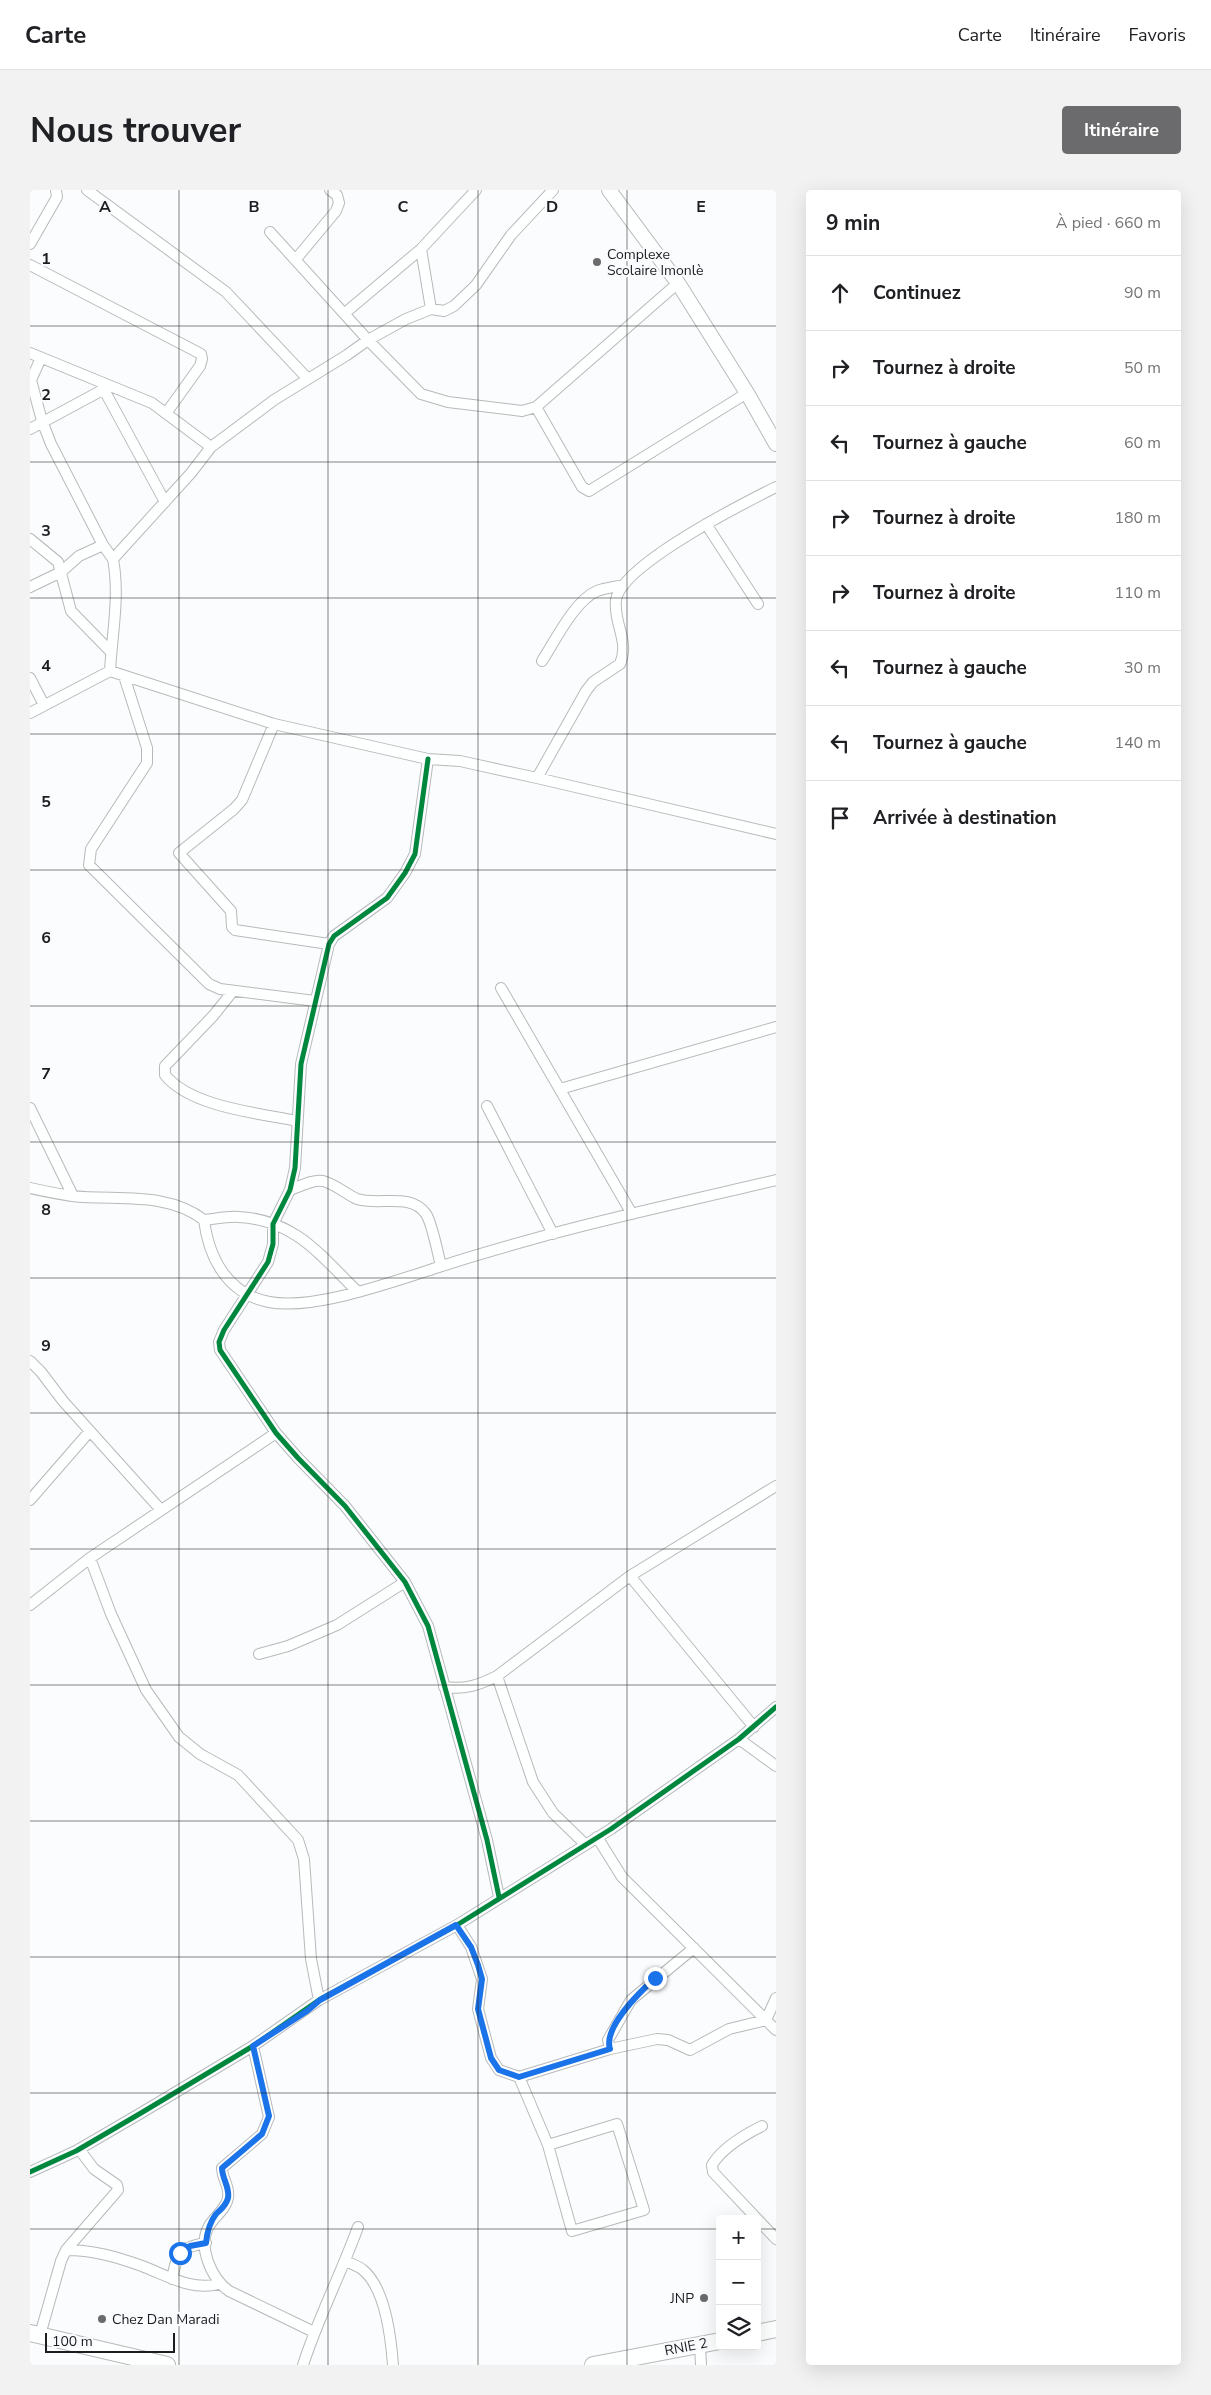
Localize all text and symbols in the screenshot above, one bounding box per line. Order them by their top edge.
text: Carte [25,19,86,51]
text: Carte [958,23,1002,47]
text: Itinéraire [1030,23,1101,47]
text: Favoris [1129,23,1186,47]
button: Itinéraire [1062,106,1181,154]
text: Nous trouver [30,107,241,154]
text: A [99,196,111,218]
text: B [248,196,260,218]
text: C [398,196,409,218]
text: D [546,196,558,218]
text: E [696,196,706,218]
text: 9 min [826,209,880,237]
text: À pied · 660 m [1056,212,1161,234]
place label: Complexe Scolaire Imonlè [607,245,703,280]
text: 1 [41,248,51,270]
marker: Complexe Scolaire Imonlè [591,256,603,268]
icon: ahead [826,279,854,307]
text: Continuez [873,280,961,306]
text: 90 m [1124,282,1161,304]
icon: right [826,354,854,382]
text: Tournez à droite [873,355,1016,381]
text: 50 m [1124,357,1161,379]
text: 2 [41,384,51,406]
icon: left [826,429,854,457]
text: Tournez à gauche [873,430,1027,456]
text: 60 m [1124,432,1161,454]
icon: right [826,504,854,532]
text: Tournez à droite [873,505,1016,531]
text: 180 m [1114,507,1161,529]
text: 3 [41,520,51,542]
icon: right [826,579,854,607]
text: Tournez à droite [873,580,1016,606]
text: 110 m [1114,582,1161,604]
icon: left [826,654,854,682]
text: 4 [41,655,51,677]
text: Tournez à gauche [873,655,1027,681]
text: 30 m [1124,657,1161,679]
icon: left [826,729,854,757]
text: Tournez à gauche [873,730,1027,756]
text: 140 m [1114,732,1161,754]
text: 5 [41,791,51,813]
icon: arrive [826,804,854,832]
text: Arrivée à destination [873,805,1057,831]
text: 6 [41,927,51,949]
text: 7 [41,1063,51,1085]
text: 8 [41,1199,51,1221]
text: 9 [41,1335,51,1357]
route end [644,1967,667,1990]
map controls [716,2215,761,2350]
button: + [716,2215,761,2260]
route start [169,2242,192,2265]
button: − [716,2260,761,2305]
place label: JNP [669,2289,694,2308]
marker: JNP [698,2292,710,2304]
button: layers [716,2305,761,2350]
place label: Chez Dan Maradi [112,2310,219,2329]
marker: Chez Dan Maradi [96,2313,108,2325]
scale bar [45,2330,175,2353]
text: 100 m [52,2332,93,2351]
street label: RNIE 2 [663,2334,709,2360]

